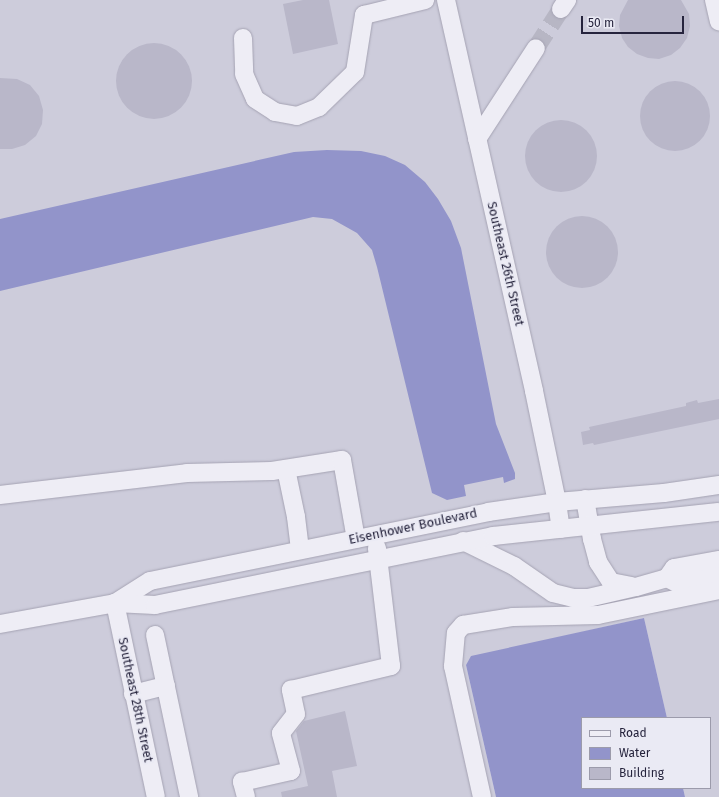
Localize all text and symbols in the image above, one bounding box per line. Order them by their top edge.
scale bar [583,8,686,34]
text: 50 m [588,16,614,30]
street label: Southeast 26th Street [483,200,527,328]
street label: Eisenhower Boulevard [347,506,479,548]
street label: Southeast 28th Street [114,636,156,764]
legend [581,717,711,789]
text: Road [619,726,647,740]
text: Water [619,746,650,760]
text: Building [619,766,664,780]

